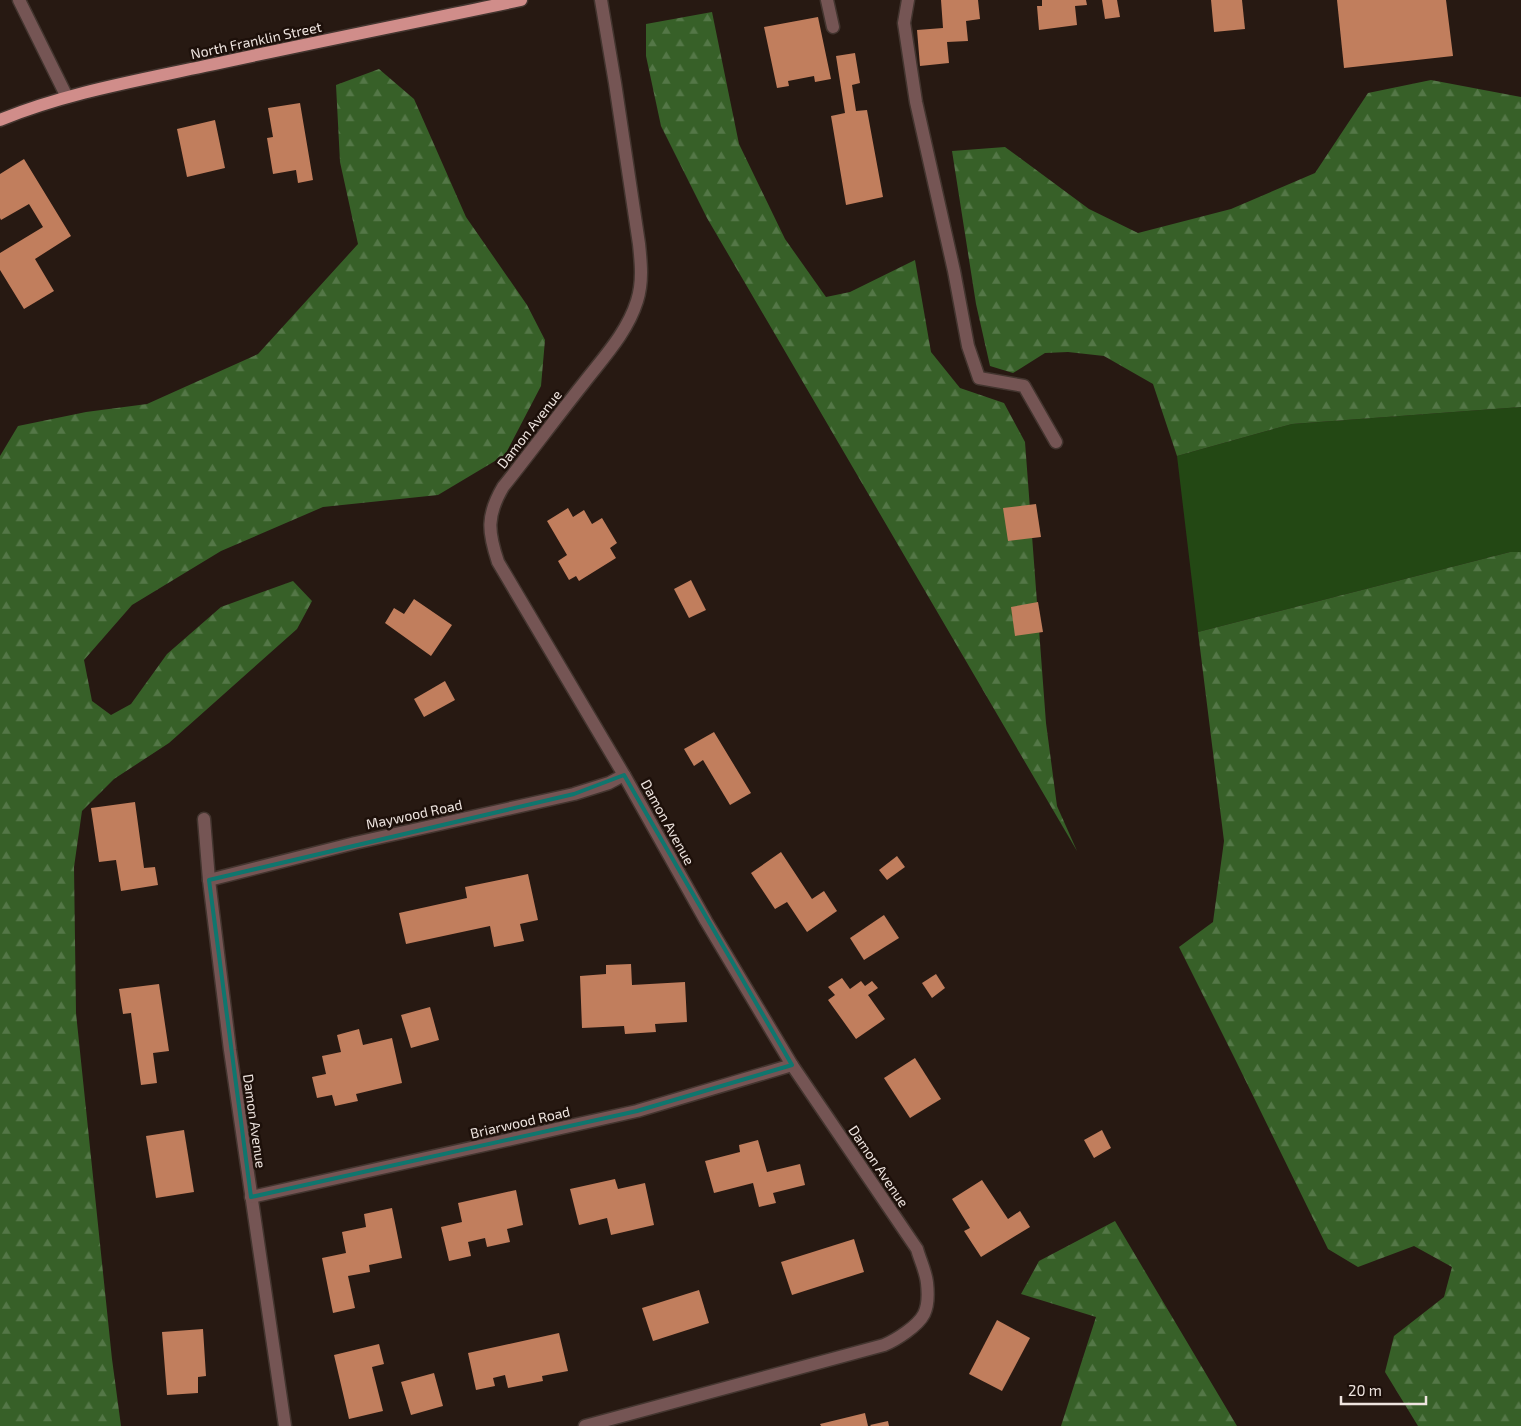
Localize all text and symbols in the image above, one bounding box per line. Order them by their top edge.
street label: North Franklin Street [189,18,323,62]
street label: Damon Avenue [493,386,565,472]
street label: Damon Avenue [638,776,698,868]
street label: Maywood Road [364,795,464,833]
street label: Damon Avenue [240,1073,270,1169]
street label: Briarwood Road [468,1102,572,1142]
street label: Damon Avenue [845,1122,913,1210]
scale bar [1341,1374,1426,1406]
text: 20 m [1348,1381,1382,1399]

